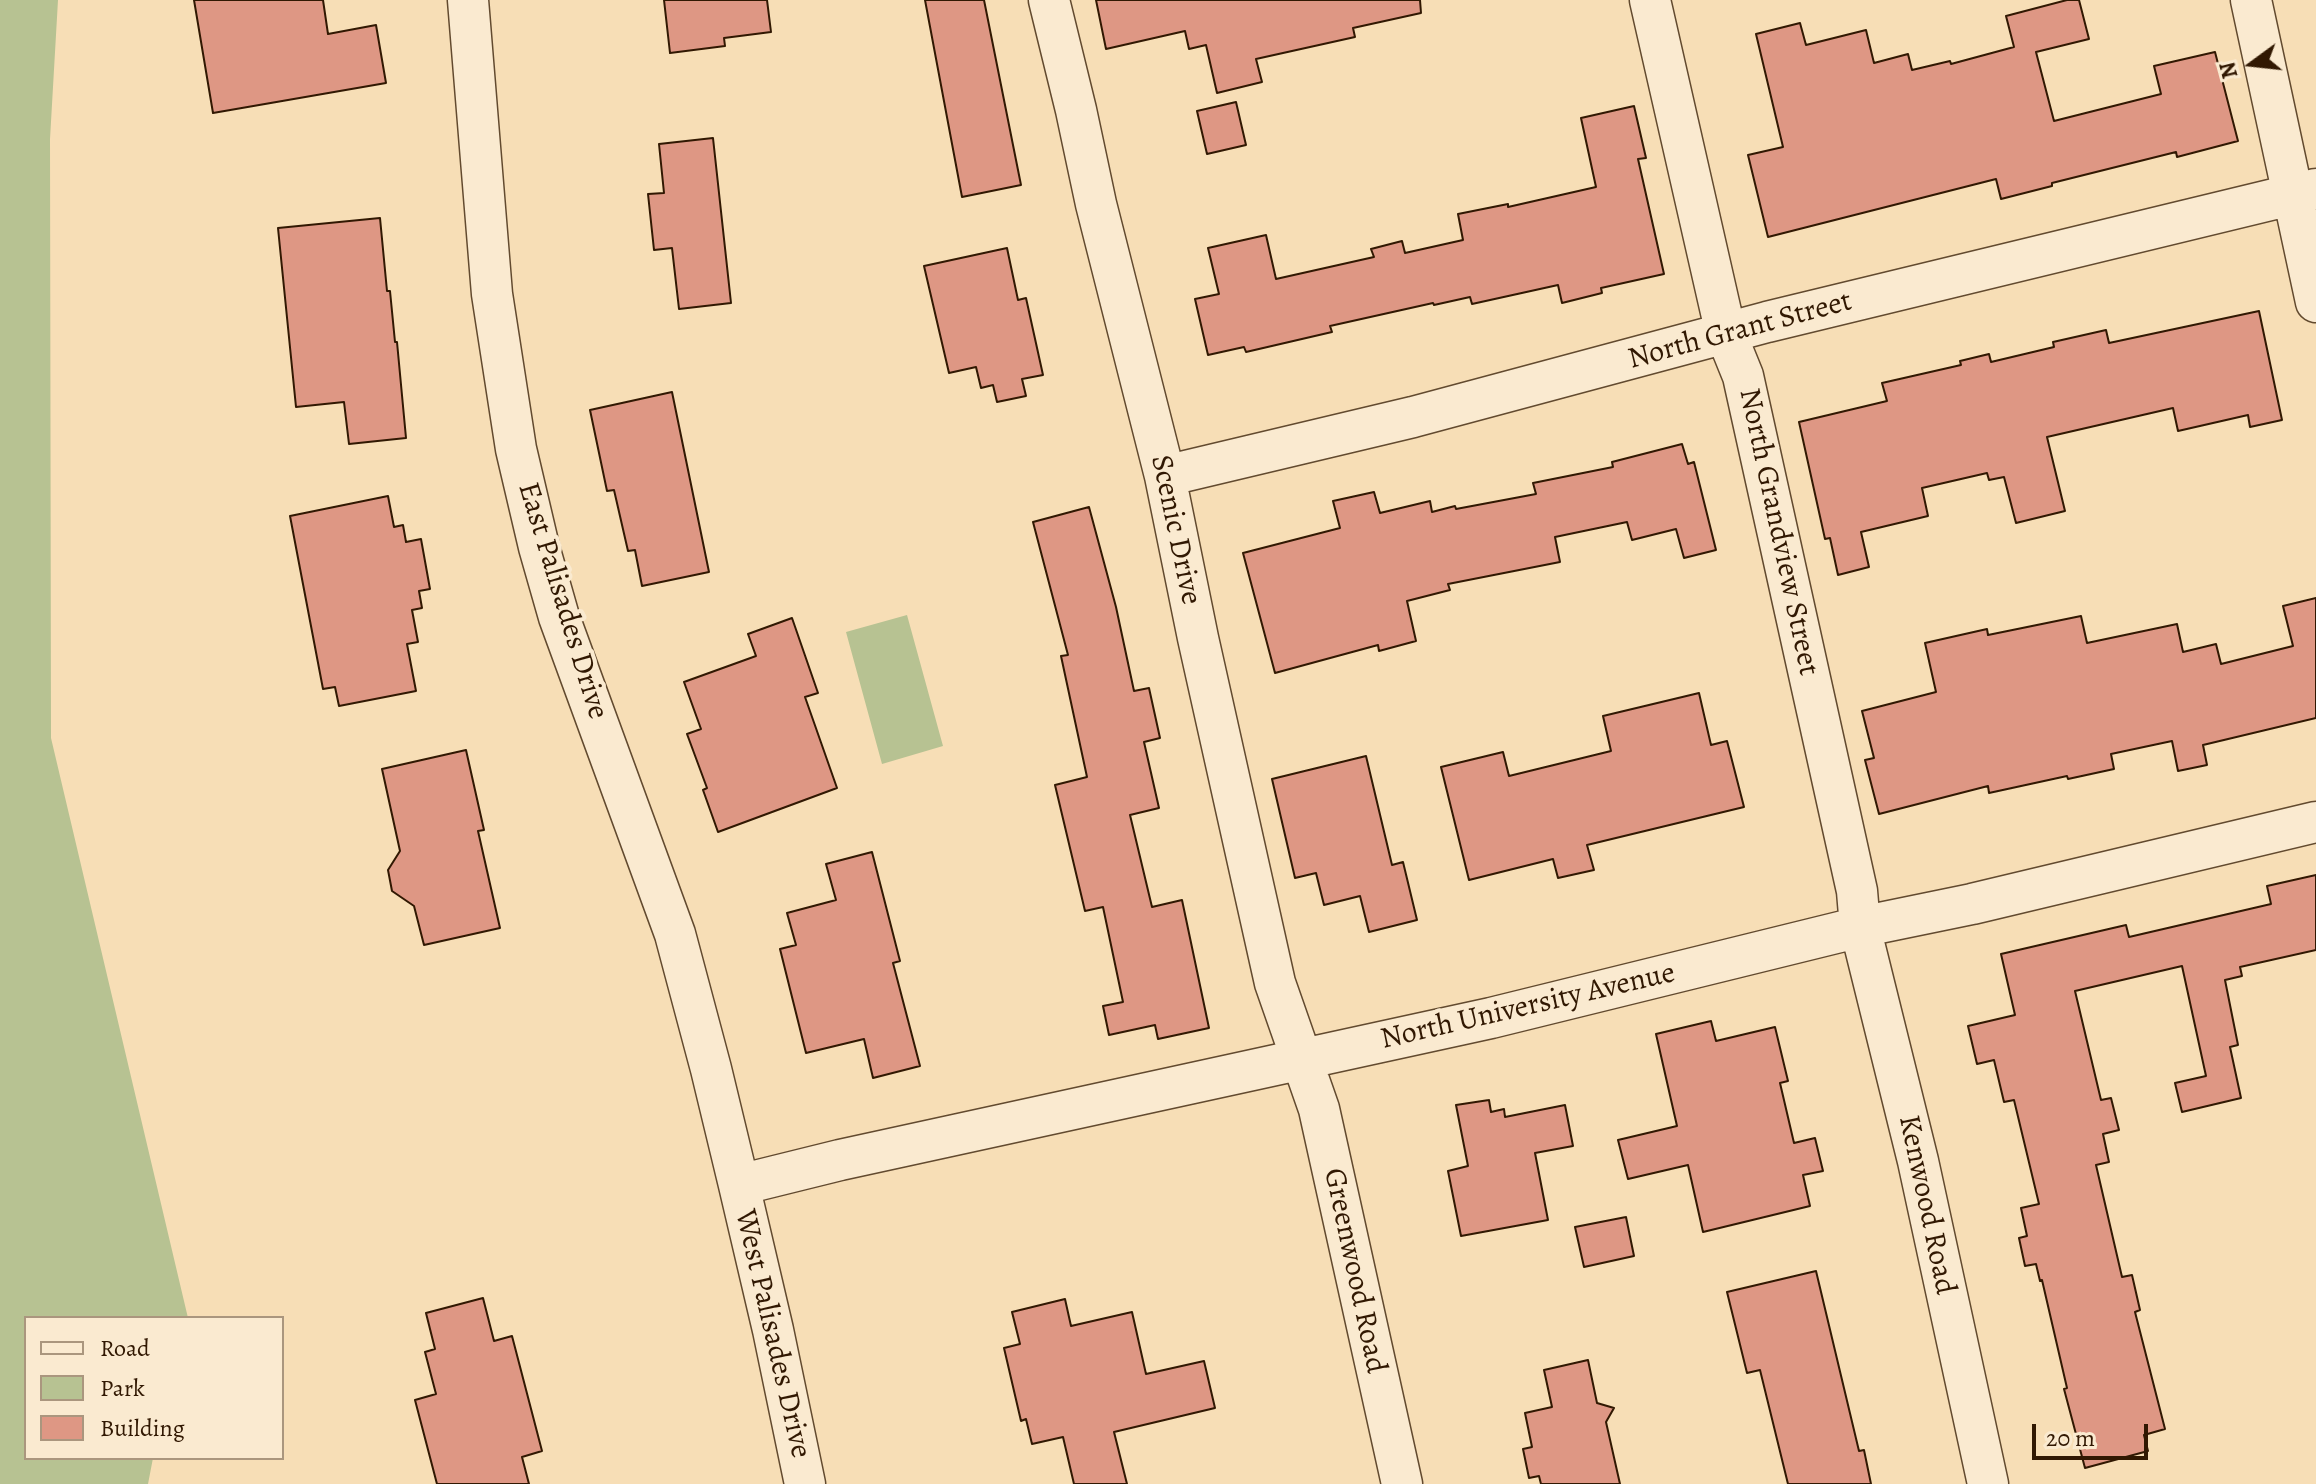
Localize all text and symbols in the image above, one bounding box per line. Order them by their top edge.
north arrow [2212,24,2292,104]
text: N [2212,59,2245,82]
street label: North Grant Street [1624,284,1856,378]
street label: North Grandview Street [1730,385,1826,679]
street label: Scenic Drive [1142,452,1208,608]
street label: East Palisades Drive [509,478,615,724]
street label: North University Avenue [1377,956,1679,1058]
street label: Kenwood Road [1889,1112,1963,1298]
street label: Greenwood Road [1315,1165,1393,1377]
street label: West Palisades Drive [726,1206,818,1462]
legend [24,1316,284,1460]
text: Road [100,1332,150,1364]
text: Park [100,1372,145,1404]
scale bar [2036,1408,2152,1458]
text: Building [100,1412,185,1444]
text: 20 m [2046,1422,2095,1454]

